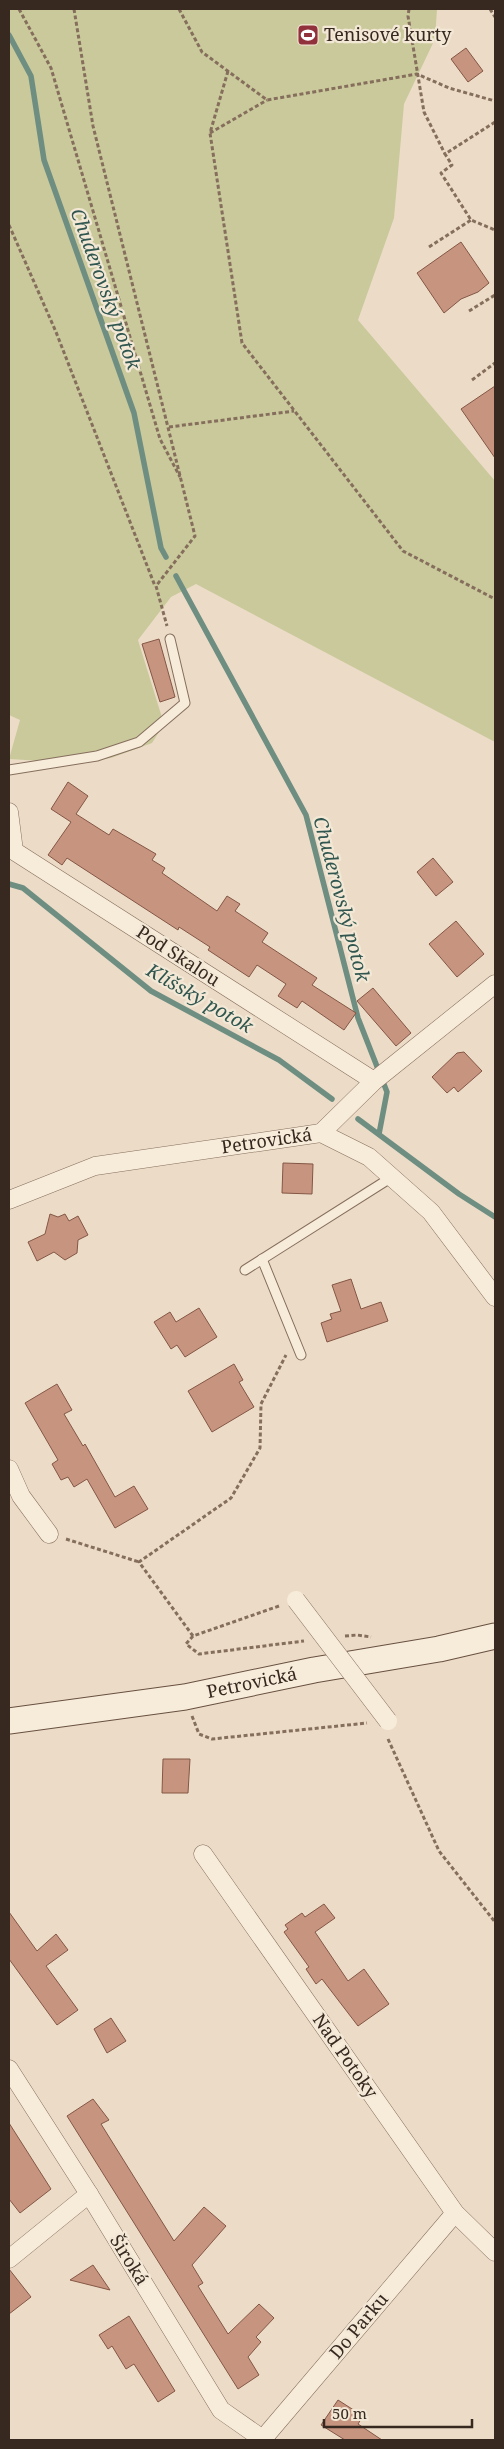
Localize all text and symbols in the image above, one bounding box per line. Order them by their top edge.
place label: Tenisové kurty [324,22,452,46]
sports icon: Tenisové kurty [296,23,320,47]
water label: Chuderovský potok [65,205,148,374]
water label: Chuderovský potok [307,814,377,986]
street label: Pod Skalou [132,919,225,991]
water label: Klíšský potok [141,957,259,1040]
street label: Petrovická [220,1121,314,1158]
street label: Petrovická [204,1661,299,1703]
street label: Nad Potoky [308,2008,384,2103]
street label: Široká [105,2230,155,2289]
street label: Do Parku [323,2287,393,2364]
scale bar [324,2396,472,2428]
text: 50 m [332,2403,367,2423]

